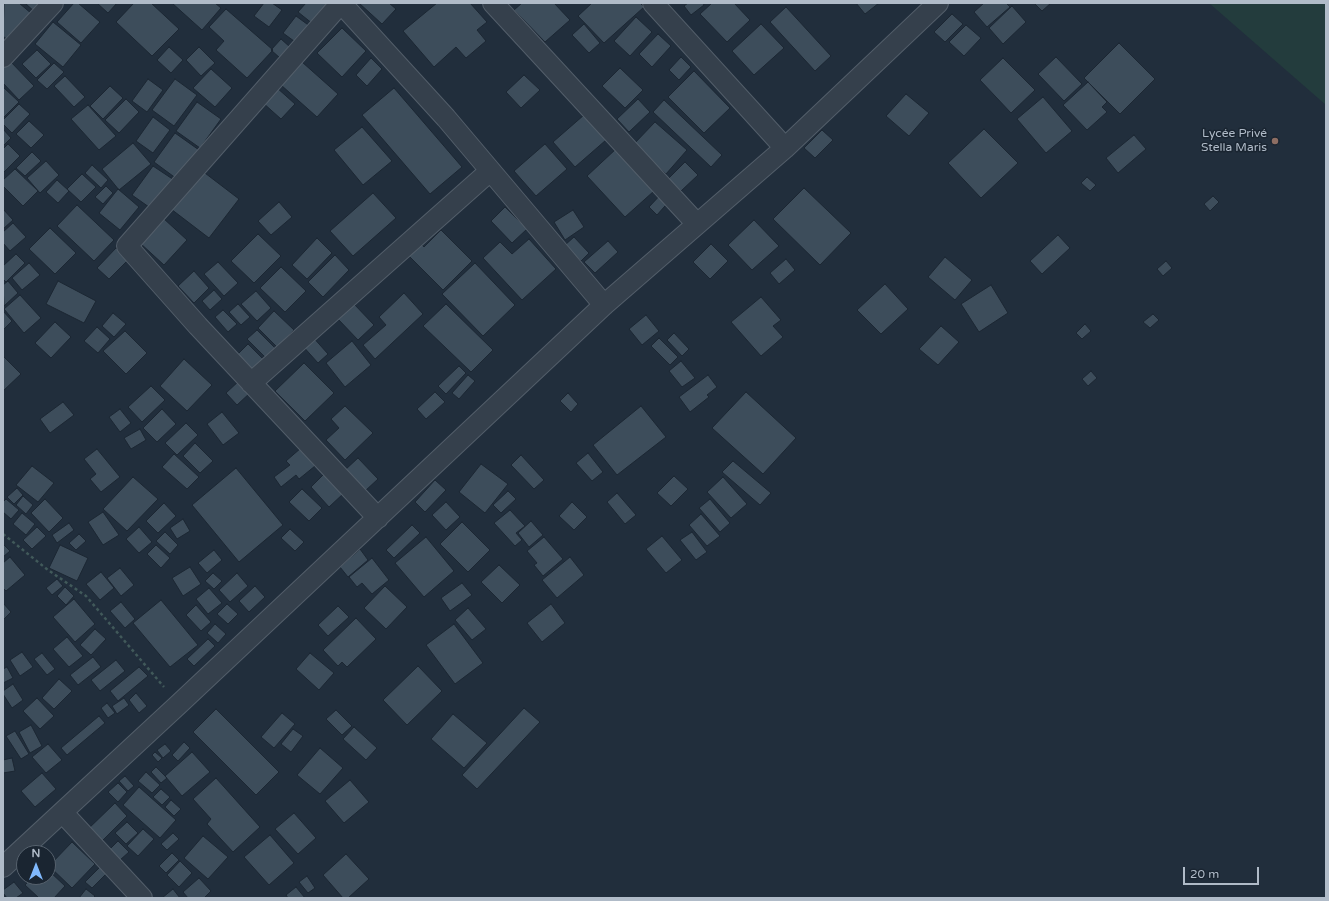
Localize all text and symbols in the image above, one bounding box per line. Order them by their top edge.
place label: Lycée Privé Stella Maris [1201,127,1267,155]
marker: Lycée Privé Stella Maris [1270,136,1280,146]
north arrow [16,845,56,885]
text: N [32,847,40,860]
scale bar [1185,859,1261,885]
text: 20 m [1190,867,1219,881]

